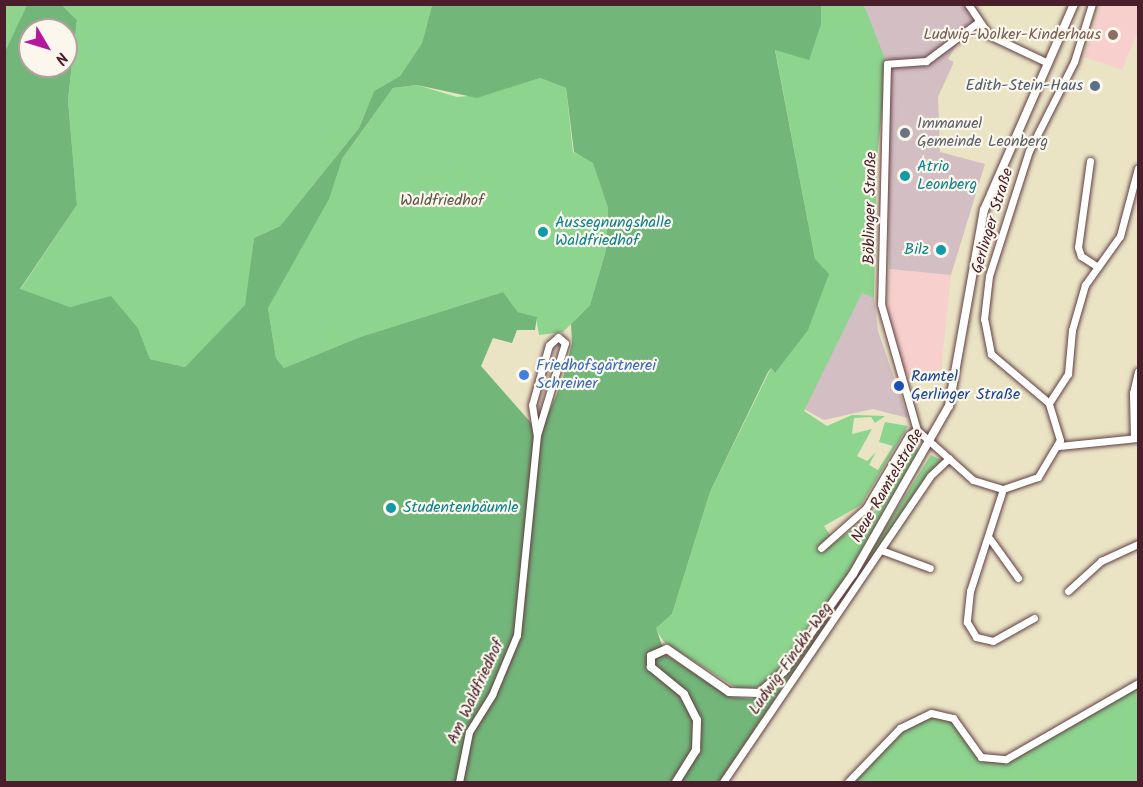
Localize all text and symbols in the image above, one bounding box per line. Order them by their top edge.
north arrow [18,18,78,78]
place label: Ludwig-Wolker-Kinderhaus [923,25,1101,45]
marker: Ludwig-Wolker-Kinderhaus [1106,28,1120,42]
text: N [48,46,74,70]
place label: Edith-Stein-Haus [965,76,1083,96]
marker: Edith-Stein-Haus [1088,79,1102,93]
place label: Immanuel Gemeinde Leonberg [917,114,1048,152]
marker: Immanuel Gemeinde Leonberg [898,126,912,140]
street label: Böblinger Straße [860,152,882,264]
place label: Atrio Leonberg [917,157,977,195]
street label: Gerlinger Straße [968,166,1018,276]
marker: Atrio Leonberg [898,169,912,183]
park label: Waldfriedhof [400,191,484,211]
place label: Aussegnungshalle Waldfriedhof [555,213,671,251]
marker: Aussegnungshalle Waldfriedhof [536,225,550,239]
place label: Bilz [904,240,929,260]
marker: Bilz [934,243,948,257]
place label: Friedhofsgärtnerei Schreiner [536,356,656,394]
place label: Ramtel Gerlinger Straße [911,367,1020,405]
marker: Friedhofsgärtnerei Schreiner [517,368,531,382]
marker: Ramtel Gerlinger Straße [892,379,906,393]
street label: Neue Ramtelstraße [848,426,928,546]
place label: Studentenbäumle [403,498,519,518]
marker: Studentenbäumle [384,501,398,515]
street label: Ludwig-Finckh-Weg [745,599,837,719]
street label: Am Waldfriedhof [443,637,509,747]

